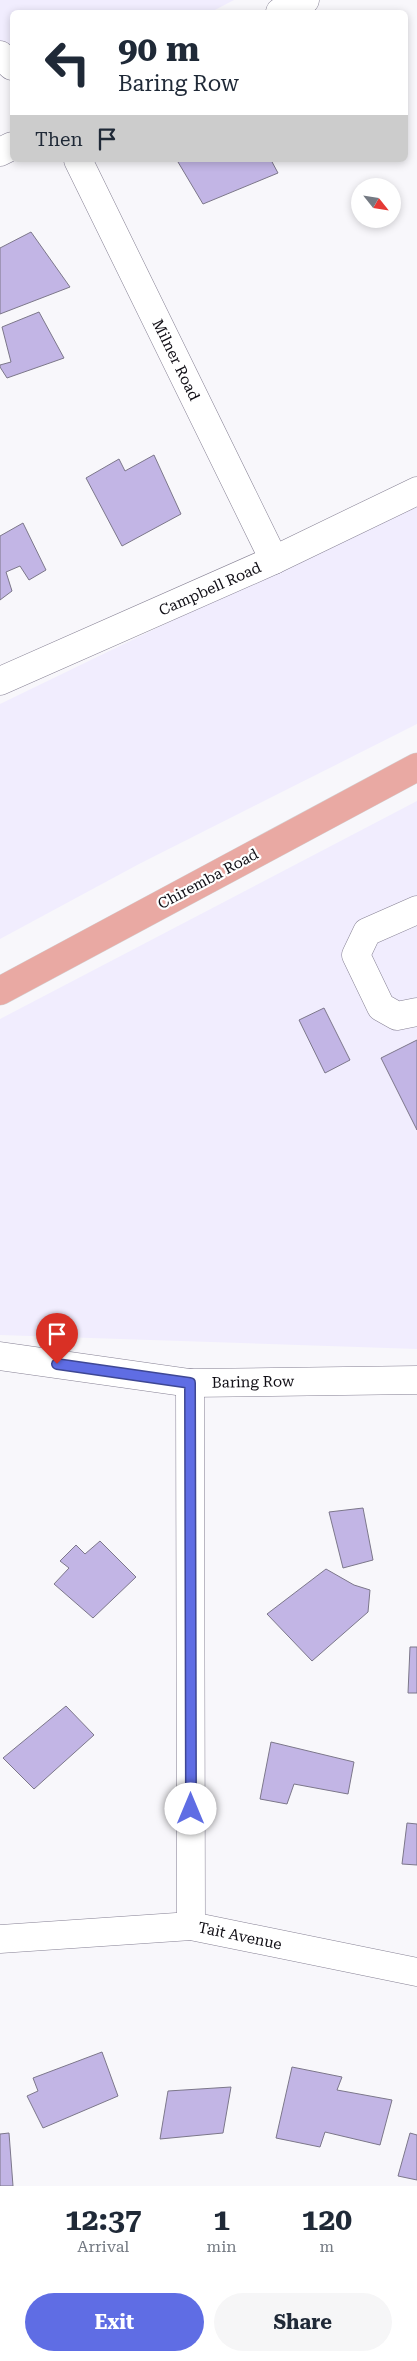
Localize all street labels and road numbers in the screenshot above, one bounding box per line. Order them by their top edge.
street label: Milner Road [149,316,204,404]
street label: Campbell Road [156,558,264,620]
street label: Chiremba Road [155,845,262,913]
street label: Baring Row [212,1372,295,1392]
street label: Tait Avenue [196,1918,284,1954]

